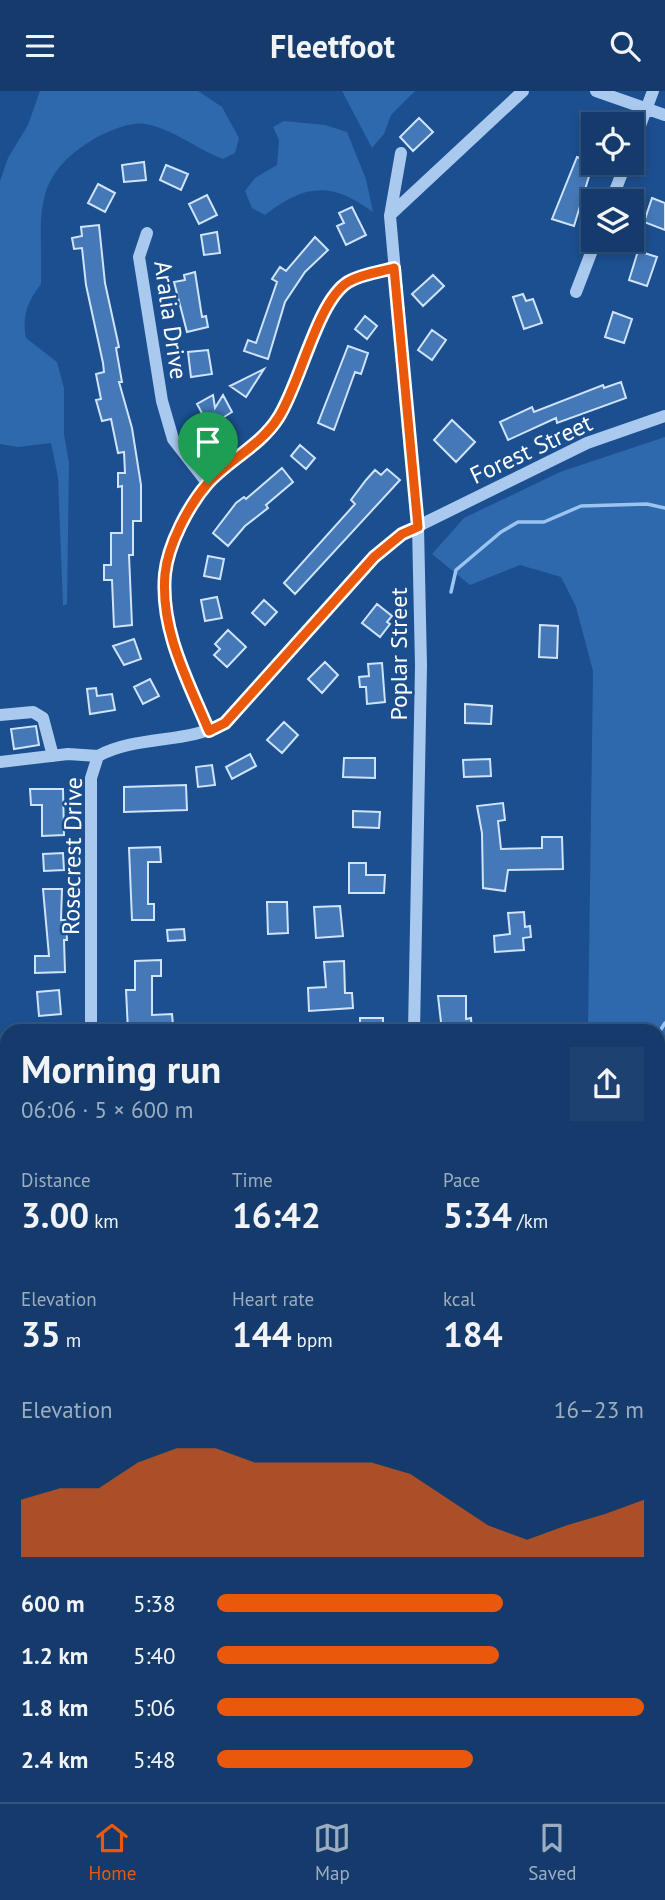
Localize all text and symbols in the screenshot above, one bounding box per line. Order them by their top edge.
text: Fleetfoot [270,25,395,67]
icon: menu [21,27,59,65]
icon: search [606,27,644,65]
map controls [581,112,644,252]
button: locate [581,112,644,175]
button: layers [581,189,644,252]
street label: Aralia Drive [147,259,195,381]
street label: Forest Street [465,407,597,491]
pin [178,412,238,484]
icon: arrive [189,423,227,461]
street label: Poplar Street [383,587,414,721]
street label: Rosecrest Drive [55,777,89,935]
text: Morning run [21,1044,221,1093]
button: share [570,1047,644,1121]
text: 06:06 · 5 × 600 m [21,1095,193,1124]
text: Distance [21,1168,91,1192]
text: Time [232,1168,273,1192]
text: Pace [443,1168,480,1192]
text: 3.00 [21,1192,89,1238]
text: 16:42 [232,1192,321,1238]
text: 5:34 [443,1192,512,1238]
text: km [89,1209,119,1233]
text: /km [512,1209,548,1233]
text: Elevation [21,1287,97,1311]
text: Heart rate [232,1287,314,1311]
text: kcal [443,1287,475,1311]
text: 35 [21,1311,61,1357]
text: 144 [232,1311,292,1357]
text: 184 [443,1311,503,1357]
text: m [61,1328,81,1352]
text: bpm [292,1328,333,1352]
text: Elevation [21,1395,113,1424]
text: 16–23 m [554,1395,644,1424]
text: 600 m [21,1589,84,1618]
text: 5:38 [133,1589,176,1618]
text: 1.2 km [21,1641,88,1670]
text: 5:40 [133,1641,176,1670]
text: 1.8 km [21,1693,88,1722]
text: 5:06 [133,1693,176,1722]
text: 2.4 km [21,1745,88,1774]
text: 5:48 [133,1745,176,1774]
tab: Home [88,1819,136,1885]
tab: Map [313,1819,351,1885]
tab: Saved [528,1819,577,1885]

